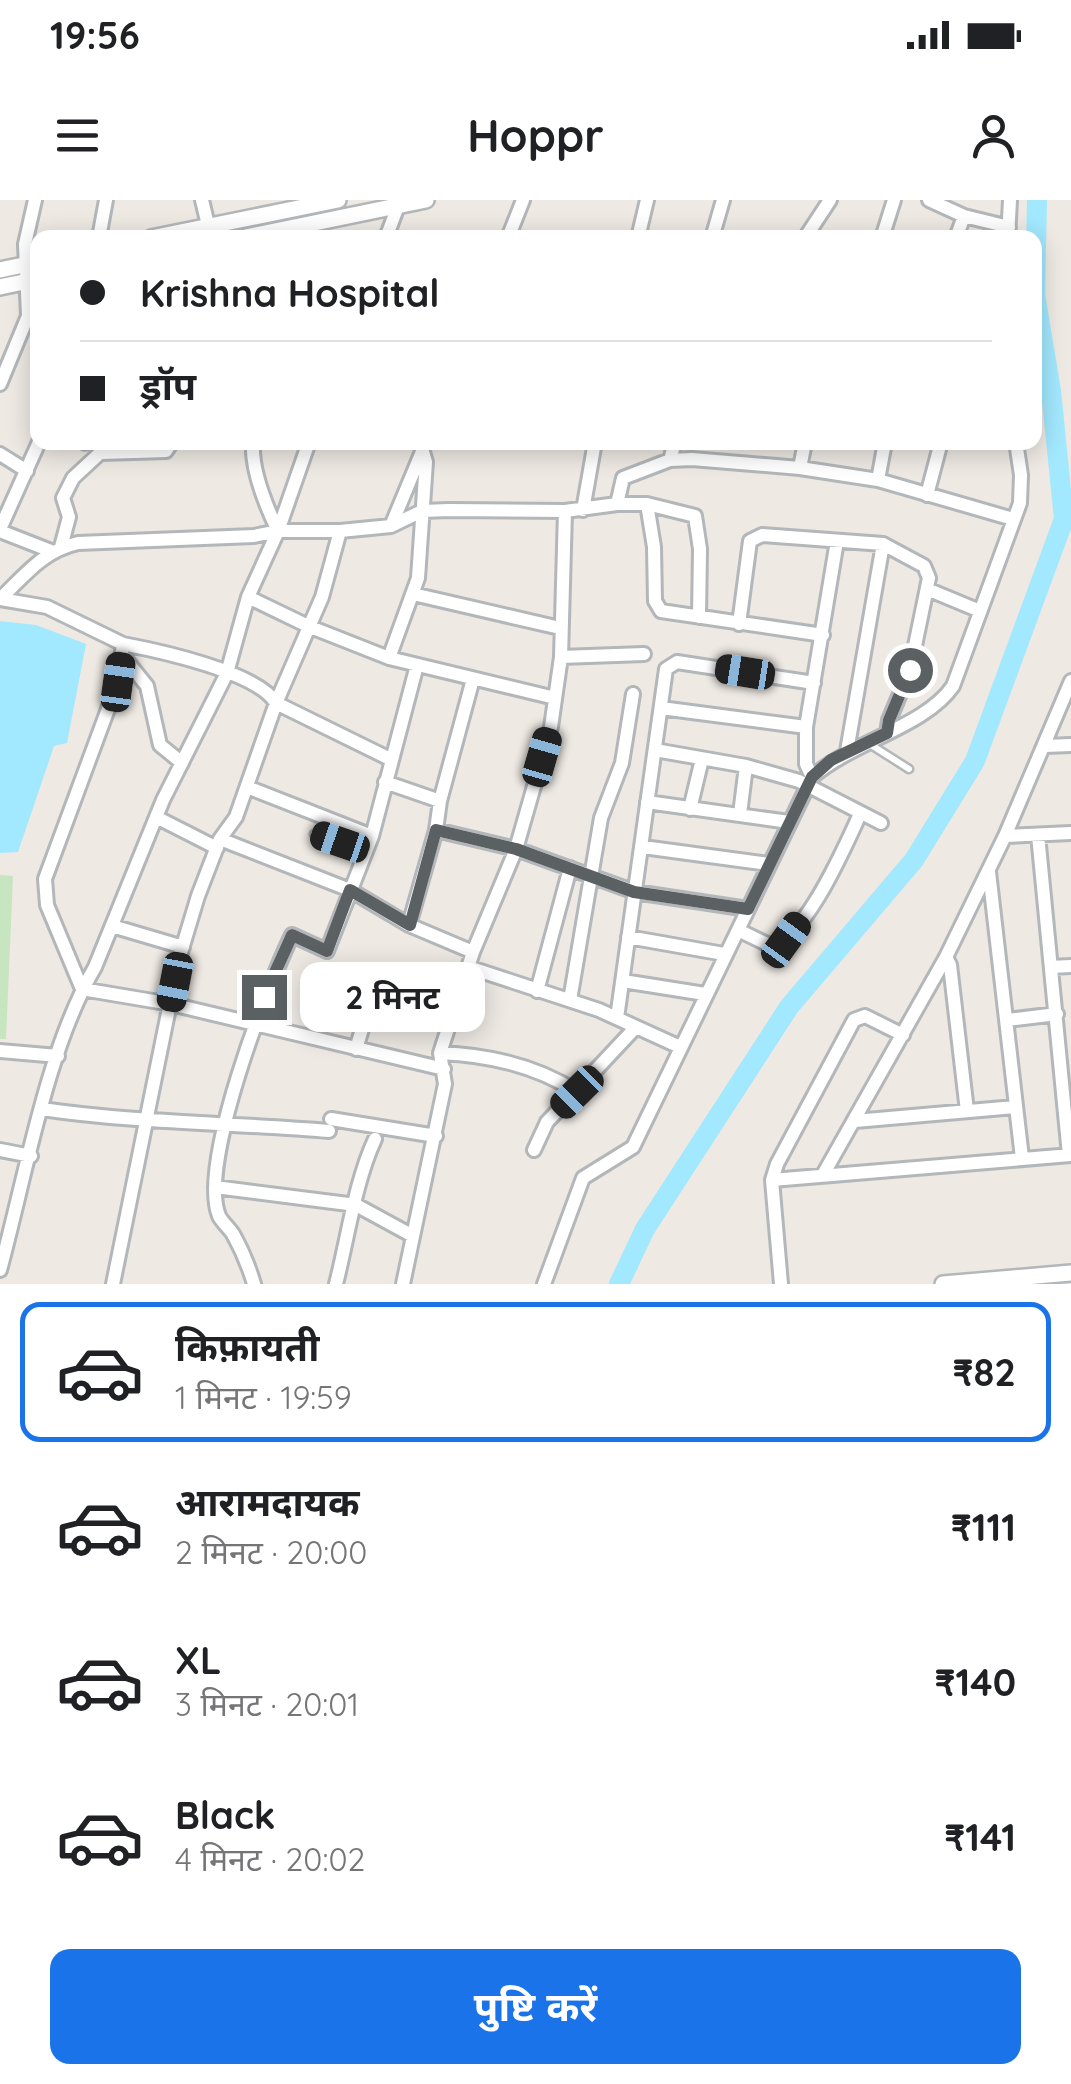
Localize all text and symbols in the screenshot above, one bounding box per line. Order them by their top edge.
text: 19:56 [50,11,140,59]
text: Hoppr [467,107,604,163]
icon: menu [50,108,105,163]
icon: person [966,108,1021,163]
text: Krishna Hospital [140,269,440,317]
text: ड्रॉप [140,362,196,410]
route start [888,648,933,693]
car [99,650,137,714]
car [713,652,777,692]
car [519,724,565,790]
car [307,818,373,866]
car [756,907,816,973]
car [155,950,195,1014]
callout: 2 मिनट [299,962,484,1032]
route end [242,975,287,1020]
text: 2 मिनट [345,977,440,1017]
car [545,1060,609,1124]
text: किफ़ायती [175,1323,319,1371]
icon: car [55,1327,145,1417]
text: ₹82 [953,1348,1016,1396]
text: 1 मिनट · 19:59 [175,1377,352,1417]
text: आरामदायक [175,1478,359,1526]
icon: car [55,1482,145,1572]
text: ₹111 [951,1503,1016,1551]
text: 2 मिनट · 20:00 [175,1532,367,1572]
text: XL [175,1636,221,1684]
icon: car [55,1637,145,1727]
text: ₹140 [935,1658,1016,1706]
text: 3 मिनट · 20:01 [175,1684,359,1724]
text: Black [175,1791,275,1839]
icon: car [55,1792,145,1882]
text: ₹141 [944,1813,1016,1861]
text: 4 मिनट · 20:02 [175,1839,365,1879]
button: पुष्टि करें [50,1949,1021,2064]

